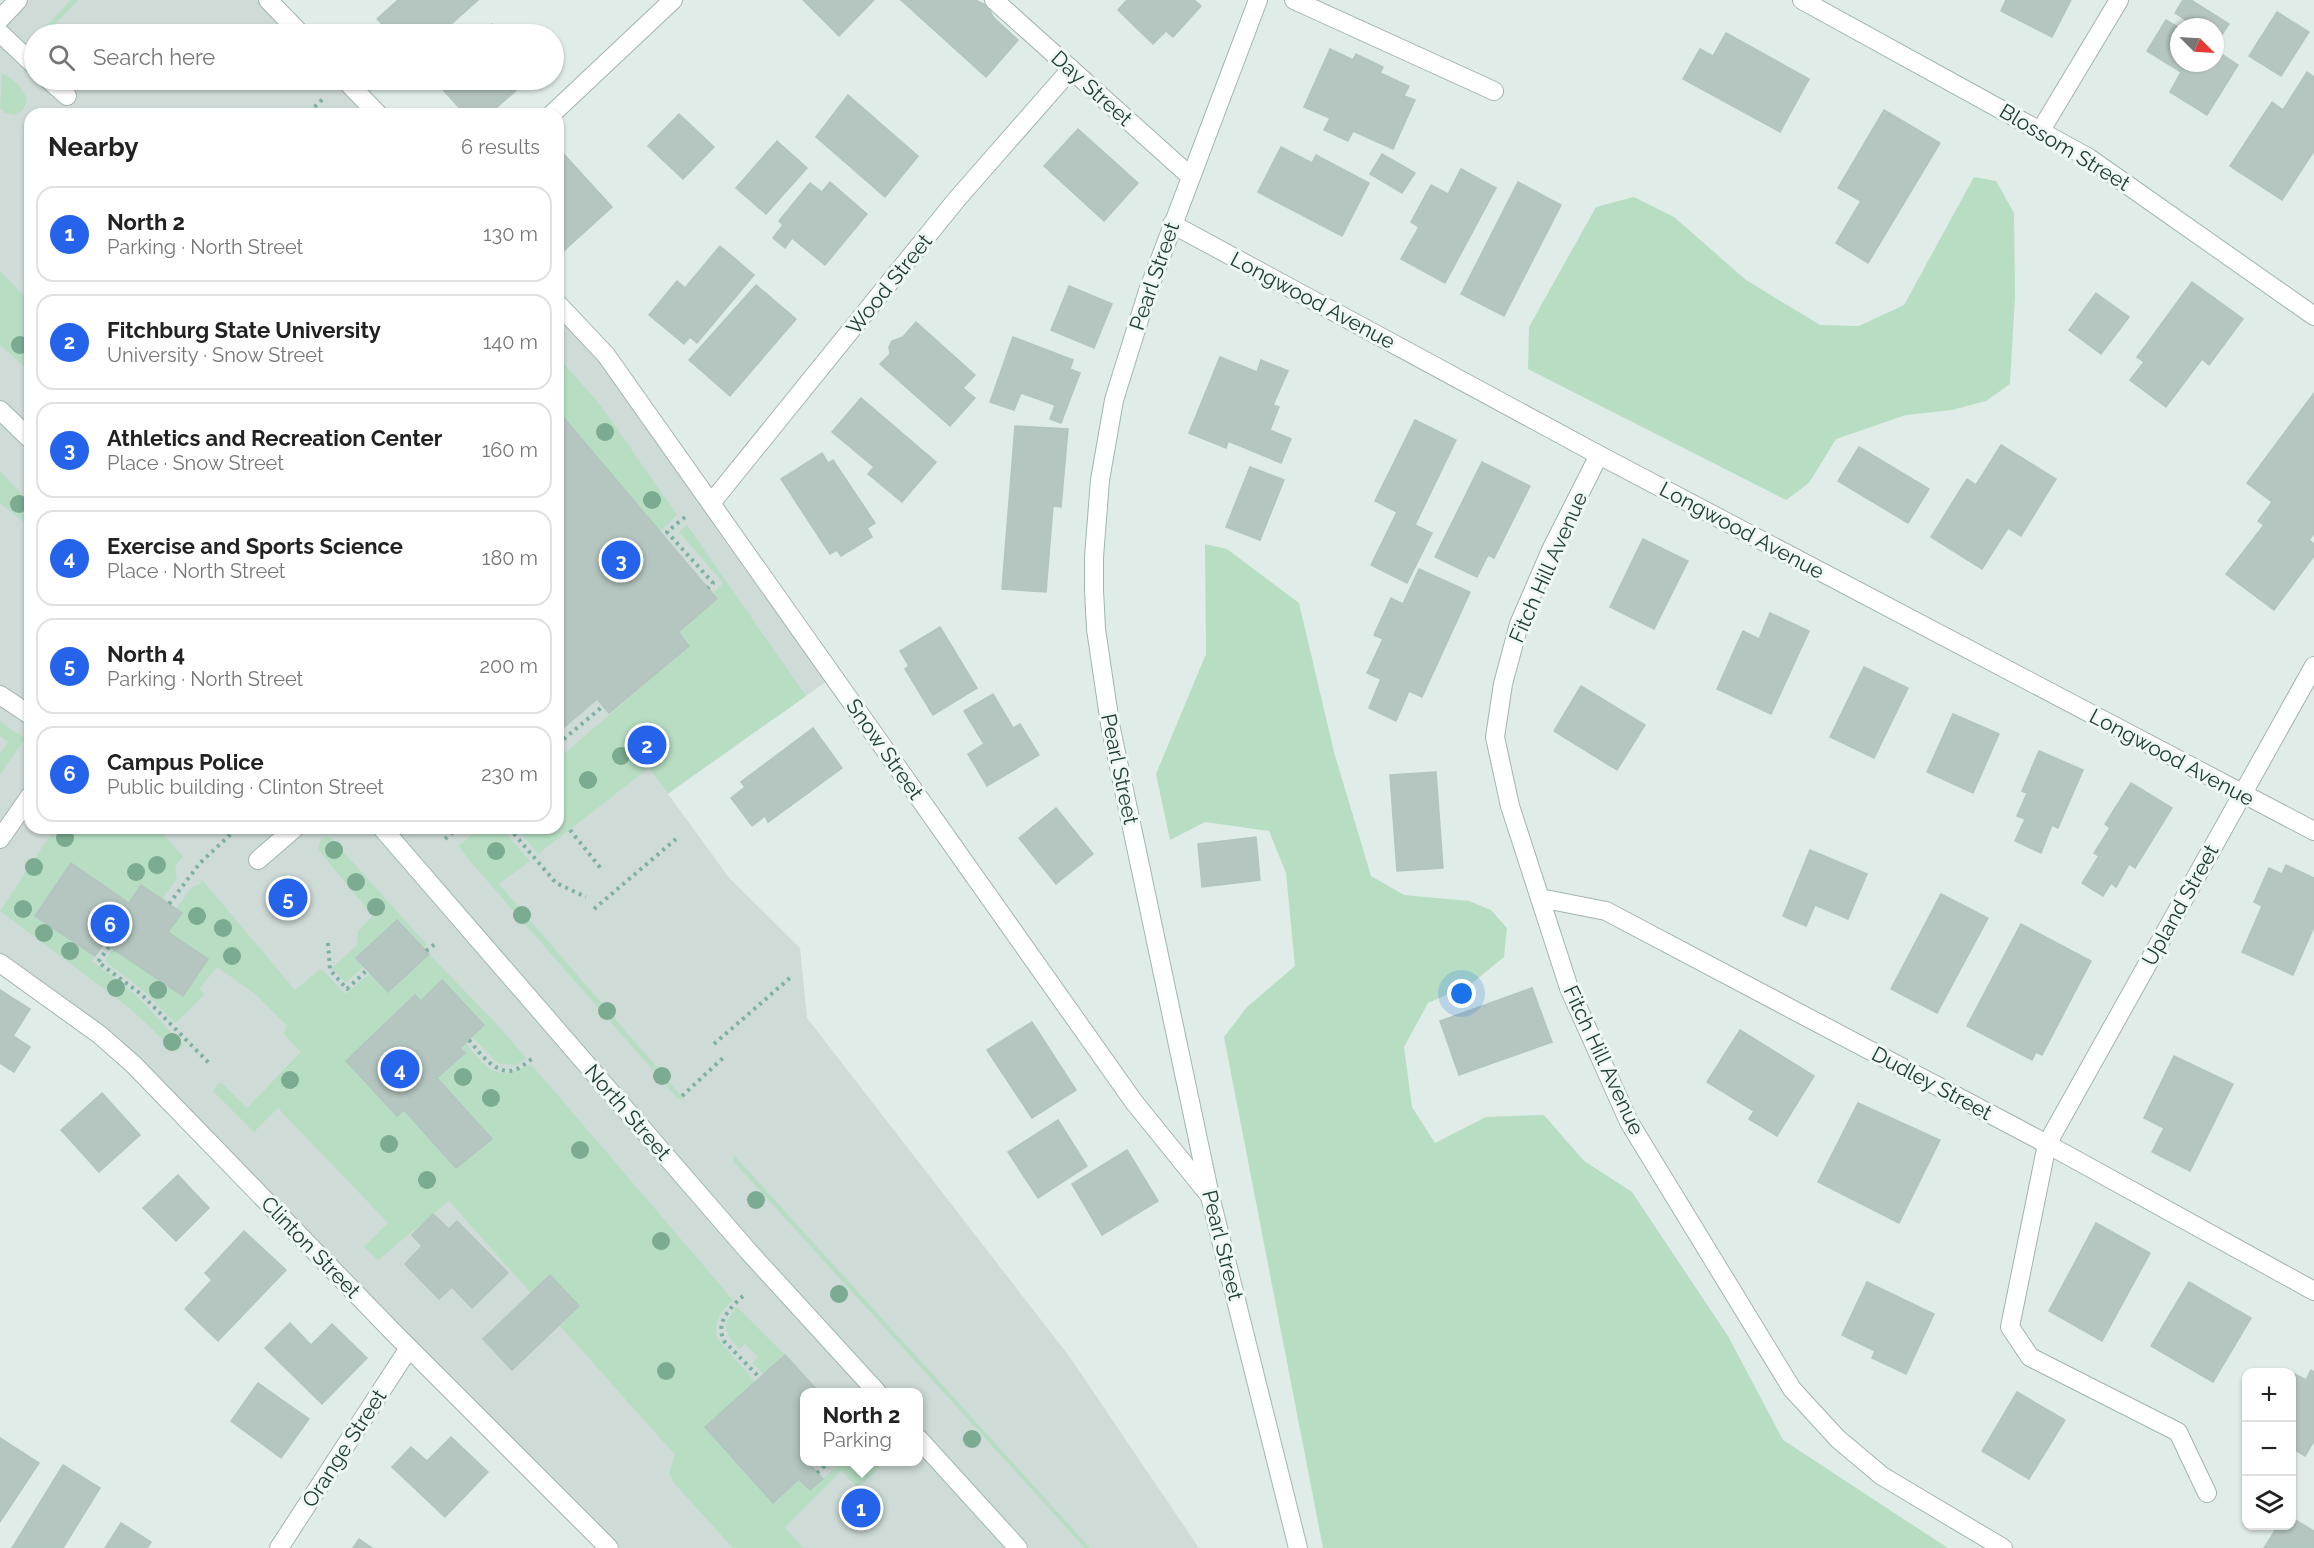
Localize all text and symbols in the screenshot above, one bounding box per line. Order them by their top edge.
north arrow [2170,18,2224,72]
search box [24,24,564,90]
icon: search [45,41,78,74]
text: Search here [93,44,215,70]
street label: Day Street [1046,45,1138,131]
street label: Blossom Street [1995,98,2135,196]
text: Nearby [48,132,138,162]
text: 6 results [461,135,540,159]
text: North 2 [107,209,185,235]
street label: Pearl Street [1124,219,1184,333]
text: 1 [65,222,74,246]
text: 130 m [483,222,538,246]
street label: Wood Street [841,229,937,339]
text: Parking · North Street [107,235,303,259]
street label: Longwood Avenue [1226,246,1400,354]
text: Fitchburg State University [107,317,381,343]
text: 2 [64,330,75,354]
text: 140 m [483,330,538,354]
text: University · Snow Street [107,343,324,367]
text: Athletics and Recreation Center [107,425,442,451]
text: 3 [64,438,75,462]
text: 160 m [482,438,538,462]
text: Place · Snow Street [107,451,284,475]
street label: Longwood Avenue [1655,476,1829,584]
street label: Fitch Hill Avenue [1504,488,1592,646]
text: Exercise and Sports Science [107,533,403,559]
pin: 3 [602,538,640,582]
text: 4 [64,546,75,570]
text: 180 m [482,546,538,570]
text: Place · North Street [107,559,285,583]
text: North 4 [107,641,185,667]
text: 5 [64,654,75,678]
text: 200 m [480,654,538,678]
text: Parking · North Street [107,667,303,691]
street label: Snow Street [841,694,929,804]
street label: Longwood Avenue [2085,703,2259,811]
street label: Pearl Street [1096,711,1144,827]
pin: 2 [628,722,666,768]
text: Campus Police [107,749,264,775]
text: 6 [63,762,76,786]
text: 230 m [481,762,538,786]
text: Public building · Clinton Street [107,775,384,799]
street label: Upland Street [2136,840,2224,970]
pin: 5 [268,876,308,920]
pin: 6 [90,902,130,946]
your location [1447,979,1476,1008]
street label: Fitch Hill Avenue [1558,981,1650,1139]
street label: Dudley Street [1868,1041,1996,1125]
pin: 4 [380,1046,420,1092]
street label: North Street [580,1059,676,1165]
street label: Pearl Street [1197,1187,1249,1303]
street label: Clinton Street [256,1191,366,1303]
map controls [2242,1368,2296,1530]
button: + [2242,1368,2296,1422]
street label: Orange Street [297,1384,391,1512]
popup [800,1388,923,1466]
text: North 2 [823,1402,900,1428]
button: − [2242,1422,2296,1476]
text: Parking [823,1428,892,1452]
button: layers [2242,1476,2296,1530]
pin: 1 [842,1486,880,1530]

